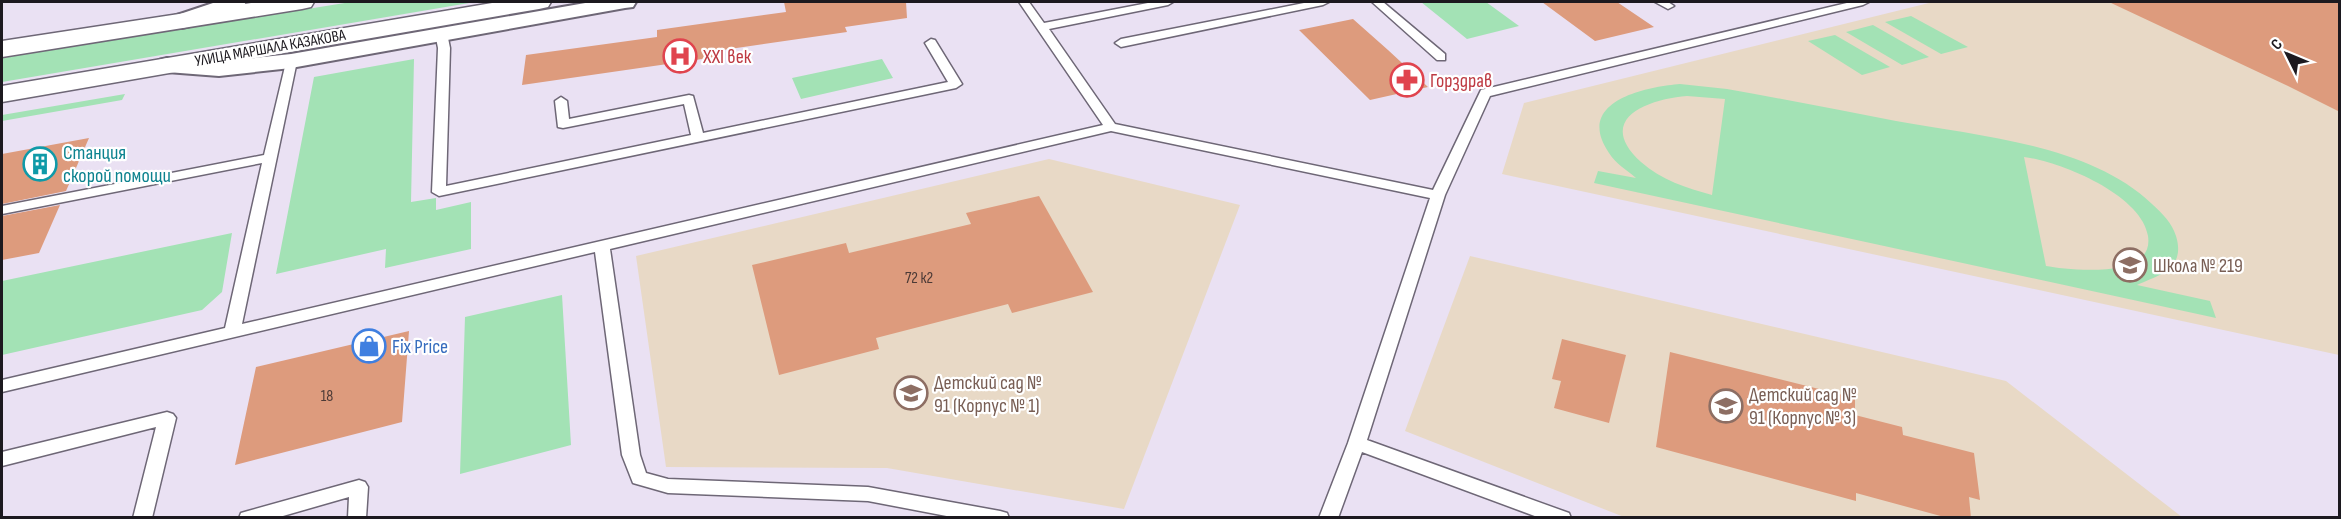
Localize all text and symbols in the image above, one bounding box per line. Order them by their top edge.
north arrow [2257,24,2317,84]
street label: УЛИЦА МАРШАЛА КАЗАКОВА [193,26,347,71]
text: С [2267,35,2287,54]
hospital icon: XXI век [662,38,698,74]
place label: XXI век [702,45,752,69]
pharmacy icon: Горздрав [1389,62,1425,98]
place label: Горздрав [1430,69,1492,93]
place label: Станция скорой помощи [63,141,171,188]
building icon: Станция скорой помощи [22,146,58,182]
school or university icon: Школа № 219 [2112,247,2148,283]
place label: Школа № 219 [2153,254,2243,278]
house number: 72 к2 [905,269,933,288]
shop icon: Fix Price [351,328,387,364]
place label: Fix Price [392,335,448,359]
place label: Детский сад № 91 (Корпус № 1) [934,371,1042,418]
school or university icon: Детский сад № 91 (Корпус № 1) [893,375,929,411]
place label: Детский сад № 91 (Корпус № 3) [1749,383,1857,430]
house number: 18 [321,387,333,406]
school or university icon: Детский сад № 91 (Корпус № 3) [1708,388,1744,424]

